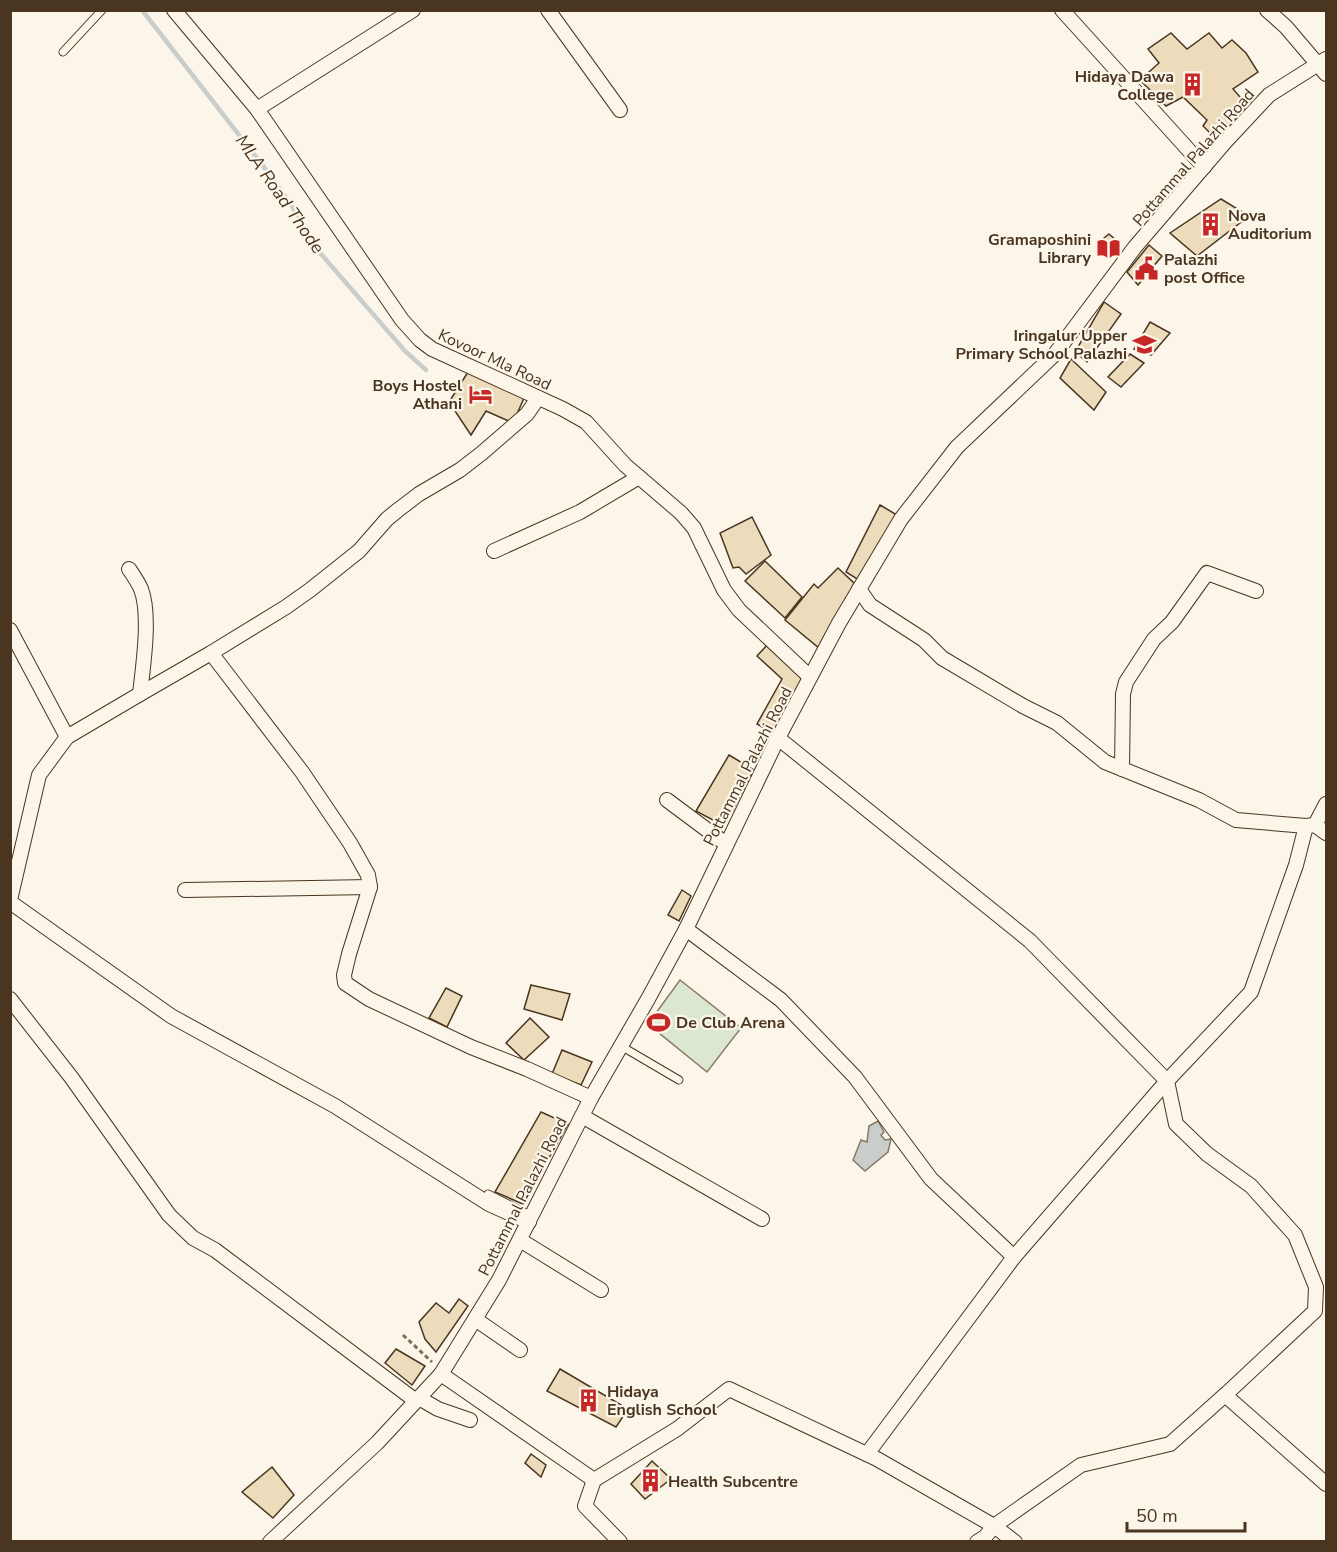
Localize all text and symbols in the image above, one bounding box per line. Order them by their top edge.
place label: Hidaya Dawa College [1075,66,1174,106]
building icon: Hidaya Dawa College [1179,72,1205,98]
street label: Pottammal Palazhi Road [1128,84,1260,231]
water label: MLA Road Thode [230,130,330,259]
place label: Nova Auditorium [1228,205,1312,245]
building icon: Nova Auditorium [1197,211,1223,237]
place label: Gramaposhini Library [988,229,1092,269]
library icon: Gramaposhini Library [1096,235,1122,261]
place label: Palazhi post Office [1164,249,1245,289]
public building icon: Palazhi post Office [1133,255,1159,281]
street label: Kovoor Mla Road [434,324,555,396]
place label: Iringalur Upper Primary School Palazhi [956,325,1128,365]
school or university icon: Iringalur Upper Primary School Palazhi [1132,331,1158,357]
place label: Boys Hostel Athani [372,375,462,415]
hotel icon: Boys Hostel Athani [467,381,493,407]
street label: Pottammal Palazhi Road [698,683,798,850]
sports icon: De Club Arena [645,1009,671,1035]
place label: De Club Arena [676,1012,785,1034]
street label: Pottammal Palazhi Road [473,1113,573,1280]
place label: Hidaya English School [607,1381,717,1421]
building icon: Hidaya English School [576,1387,602,1413]
building icon: Health Subcentre [637,1468,663,1494]
place label: Health Subcentre [668,1471,798,1493]
scale bar [1127,1495,1246,1533]
text: 50 m [1136,1504,1178,1528]

